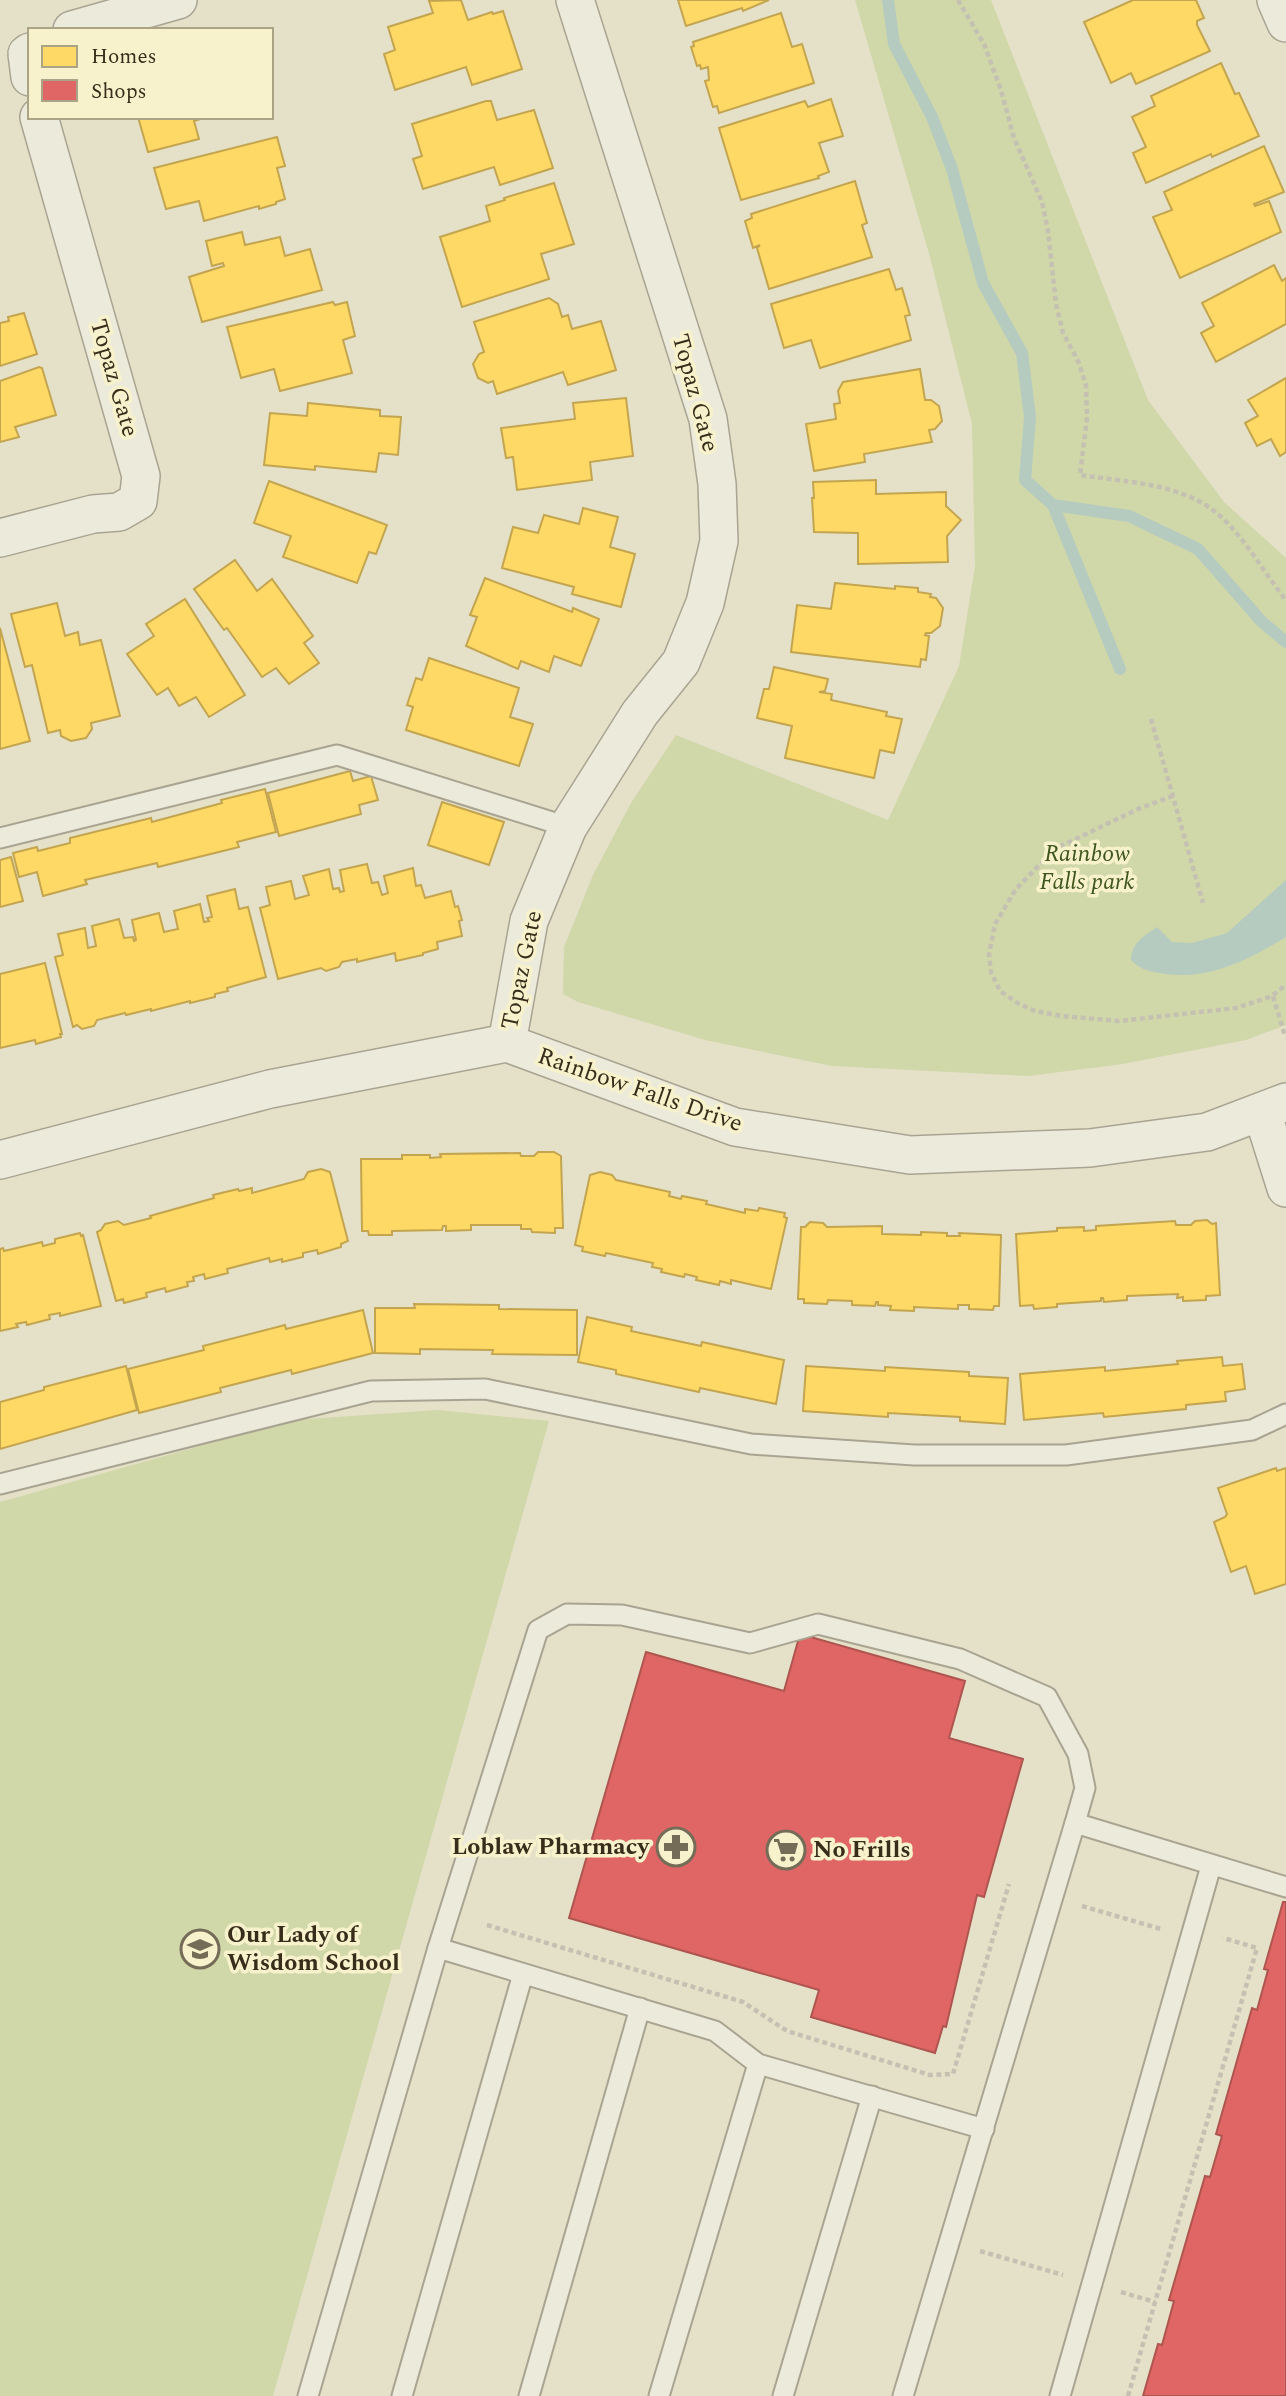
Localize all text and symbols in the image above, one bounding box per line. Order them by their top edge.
legend [28,28,273,119]
text: Homes [91,41,157,73]
text: Shops [91,76,147,108]
street label: Topaz Gate [80,315,148,441]
street label: Topaz Gate [662,330,728,456]
park label: Rainbow Falls park [1039,836,1135,900]
street label: Topaz Gate [492,907,552,1033]
street label: Rainbow Falls Drive [533,1038,747,1142]
pharmacy icon: Loblaw Pharmacy [655,1826,697,1868]
place label: Loblaw Pharmacy [452,1829,651,1865]
supermarket icon: No Frills [765,1829,807,1871]
place label: No Frills [813,1832,911,1868]
place label: Our Lady of Wisdom School [227,1917,400,1981]
school or university icon: Our Lady of Wisdom School [179,1928,221,1970]

